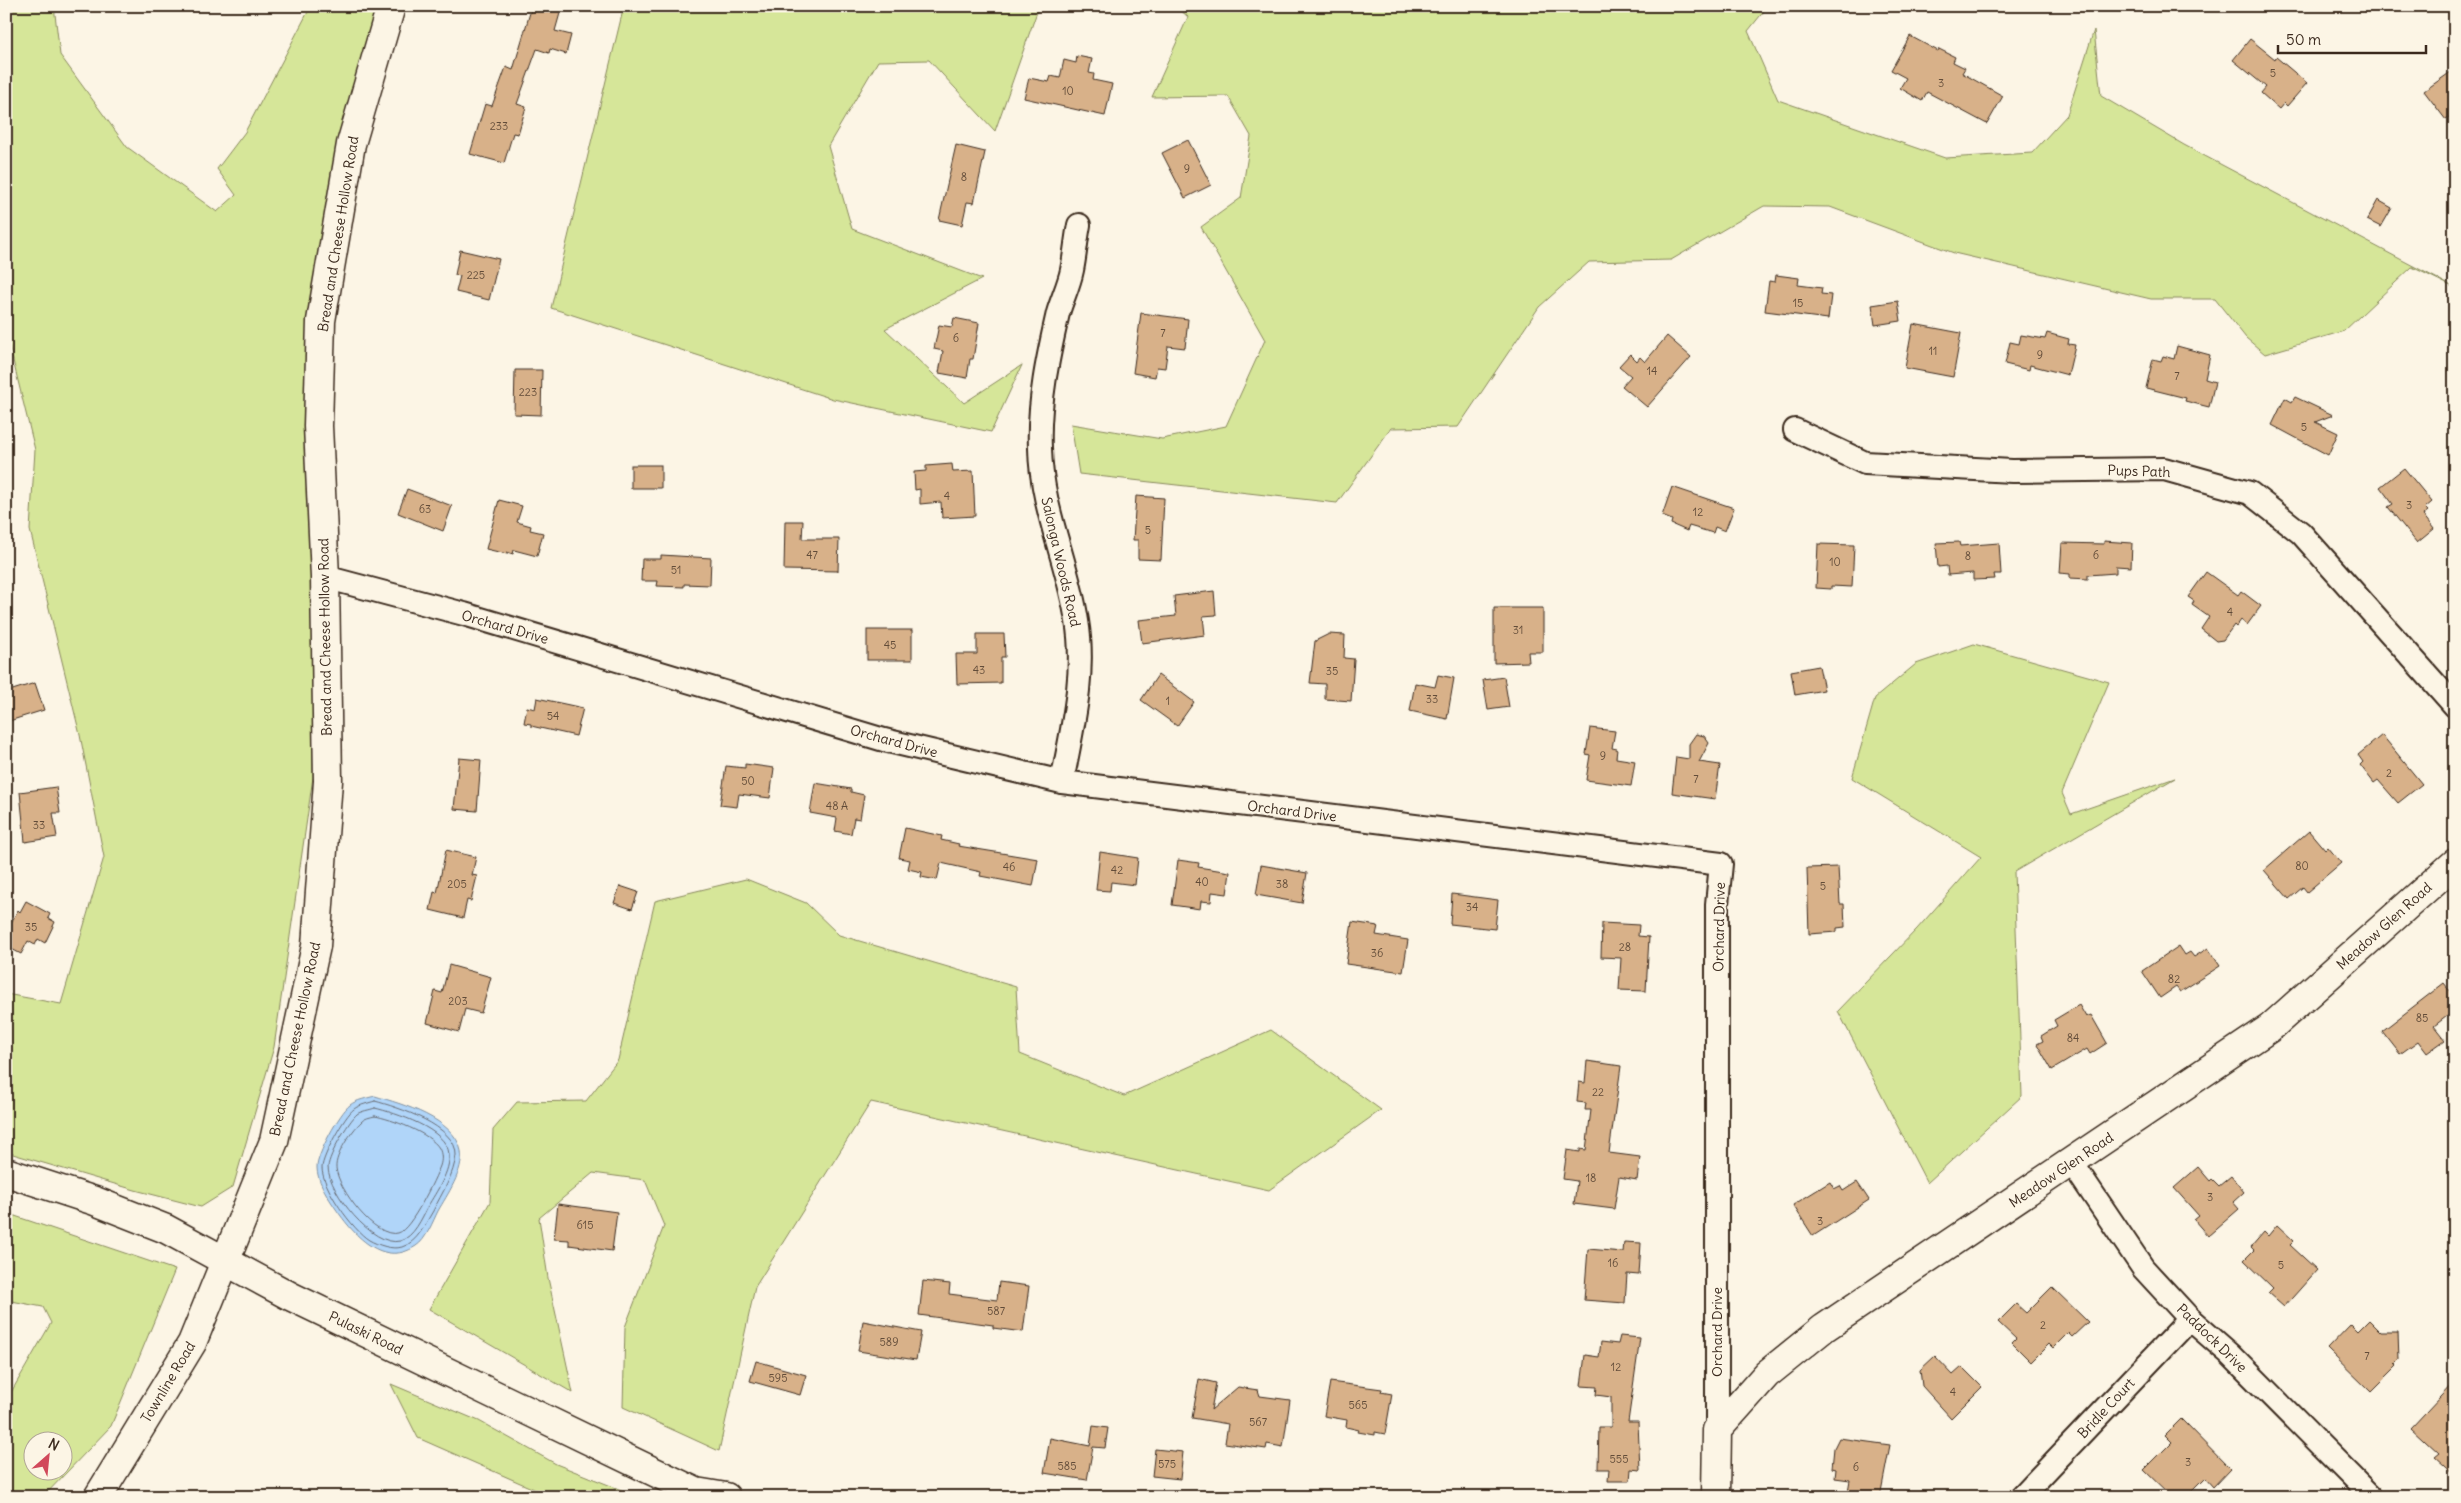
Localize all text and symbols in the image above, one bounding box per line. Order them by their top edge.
scale bar [2278,22,2426,54]
text: 50 m [2286,30,2321,49]
house number: 5 [2270,66,2276,80]
house number: 3 [1938,76,1944,90]
house number: 10 [1062,84,1074,98]
house number: 233 [490,119,508,133]
street label: Bread and Cheese Hollow Road [314,135,362,333]
house number: 9 [1184,162,1190,176]
house number: 8 [961,170,967,184]
house number: 225 [467,268,485,282]
house number: 15 [1793,296,1803,310]
house number: 7 [1160,326,1166,340]
house number: 6 [953,331,959,345]
house number: 11 [1929,344,1937,358]
house number: 9 [2037,348,2043,362]
house number: 14 [1647,364,1657,378]
house number: 7 [2174,369,2180,383]
house number: 223 [519,385,537,399]
house number: 5 [2301,420,2307,434]
street label: Pups Path [2107,461,2171,481]
house number: 4 [944,489,950,503]
street label: Salonga Woods Road [1037,495,1085,629]
house number: 3 [2406,498,2412,512]
house number: 63 [419,502,431,516]
house number: 12 [1693,505,1703,519]
house number: 5 [1145,523,1151,537]
street label: Bread and Cheese Hollow Road [314,538,336,736]
house number: 47 [806,548,818,562]
house number: 6 [2093,548,2099,562]
house number: 8 [1965,549,1971,563]
house number: 10 [1829,555,1841,569]
house number: 51 [671,563,681,577]
house number: 4 [2227,605,2233,619]
street label: Orchard Drive [459,606,551,648]
house number: 31 [1513,623,1523,637]
house number: 45 [884,638,896,652]
house number: 43 [973,663,985,677]
house number: 35 [1326,664,1338,678]
house number: 33 [1426,692,1438,706]
house number: 1 [1166,694,1170,708]
house number: 54 [547,709,559,723]
street label: Orchard Drive [848,721,940,761]
house number: 9 [1600,749,1606,763]
house number: 2 [2386,766,2392,780]
house number: 7 [1693,772,1699,786]
house number: 50 [741,774,755,788]
street label: Orchard Drive [1246,797,1338,825]
house number: 48 A [826,799,848,813]
house number: 33 [33,818,45,832]
house number: 80 [2295,859,2309,873]
house number: 46 [1003,860,1015,874]
house number: 42 [1111,863,1123,877]
house number: 40 [1195,875,1209,889]
house number: 205 [447,877,467,891]
house number: 38 [1276,877,1288,891]
street label: Meadow Glen Road [2333,878,2435,974]
house number: 5 [1820,879,1826,893]
street label: Orchard Drive [1709,882,1729,972]
house number: 34 [1466,900,1478,914]
house number: 35 [25,920,37,934]
street label: Bread and Cheese Hollow Road [266,940,324,1138]
house number: 28 [1619,940,1631,954]
house number: 36 [1371,946,1383,960]
house number: 82 [2168,972,2180,986]
house number: 203 [448,994,468,1008]
house number: 85 [2416,1011,2428,1025]
house number: 84 [2067,1031,2079,1045]
house number: 22 [1592,1085,1604,1099]
street label: Meadow Glen Road [2005,1128,2117,1212]
house number: 18 [1586,1171,1596,1185]
house number: 3 [2207,1190,2213,1204]
house number: 3 [1817,1214,1823,1228]
house number: 615 [576,1218,594,1232]
house number: 16 [1608,1256,1618,1270]
house number: 5 [2278,1258,2284,1272]
street label: Orchard Drive [1708,1287,1726,1377]
street label: Paddock Drive [2173,1300,2251,1376]
house number: 587 [987,1304,1006,1318]
street label: Pulaski Road [326,1307,406,1359]
house number: 2 [2040,1318,2046,1332]
house number: 589 [880,1335,899,1349]
street label: Townline Road [137,1338,199,1426]
house number: 7 [2364,1349,2370,1363]
house number: 12 [1611,1360,1621,1374]
house number: 595 [769,1371,787,1385]
street label: Bridle Court [2074,1374,2139,1442]
house number: 4 [1950,1385,1956,1399]
house number: 565 [1349,1398,1368,1412]
house number: 567 [1249,1415,1268,1429]
north arrow [22,1430,72,1480]
text: N [46,1434,62,1455]
house number: 555 [1610,1452,1628,1466]
house number: 3 [2185,1455,2191,1469]
house number: 575 [1158,1457,1176,1471]
house number: 585 [1058,1459,1077,1473]
house number: 6 [1853,1460,1859,1474]

